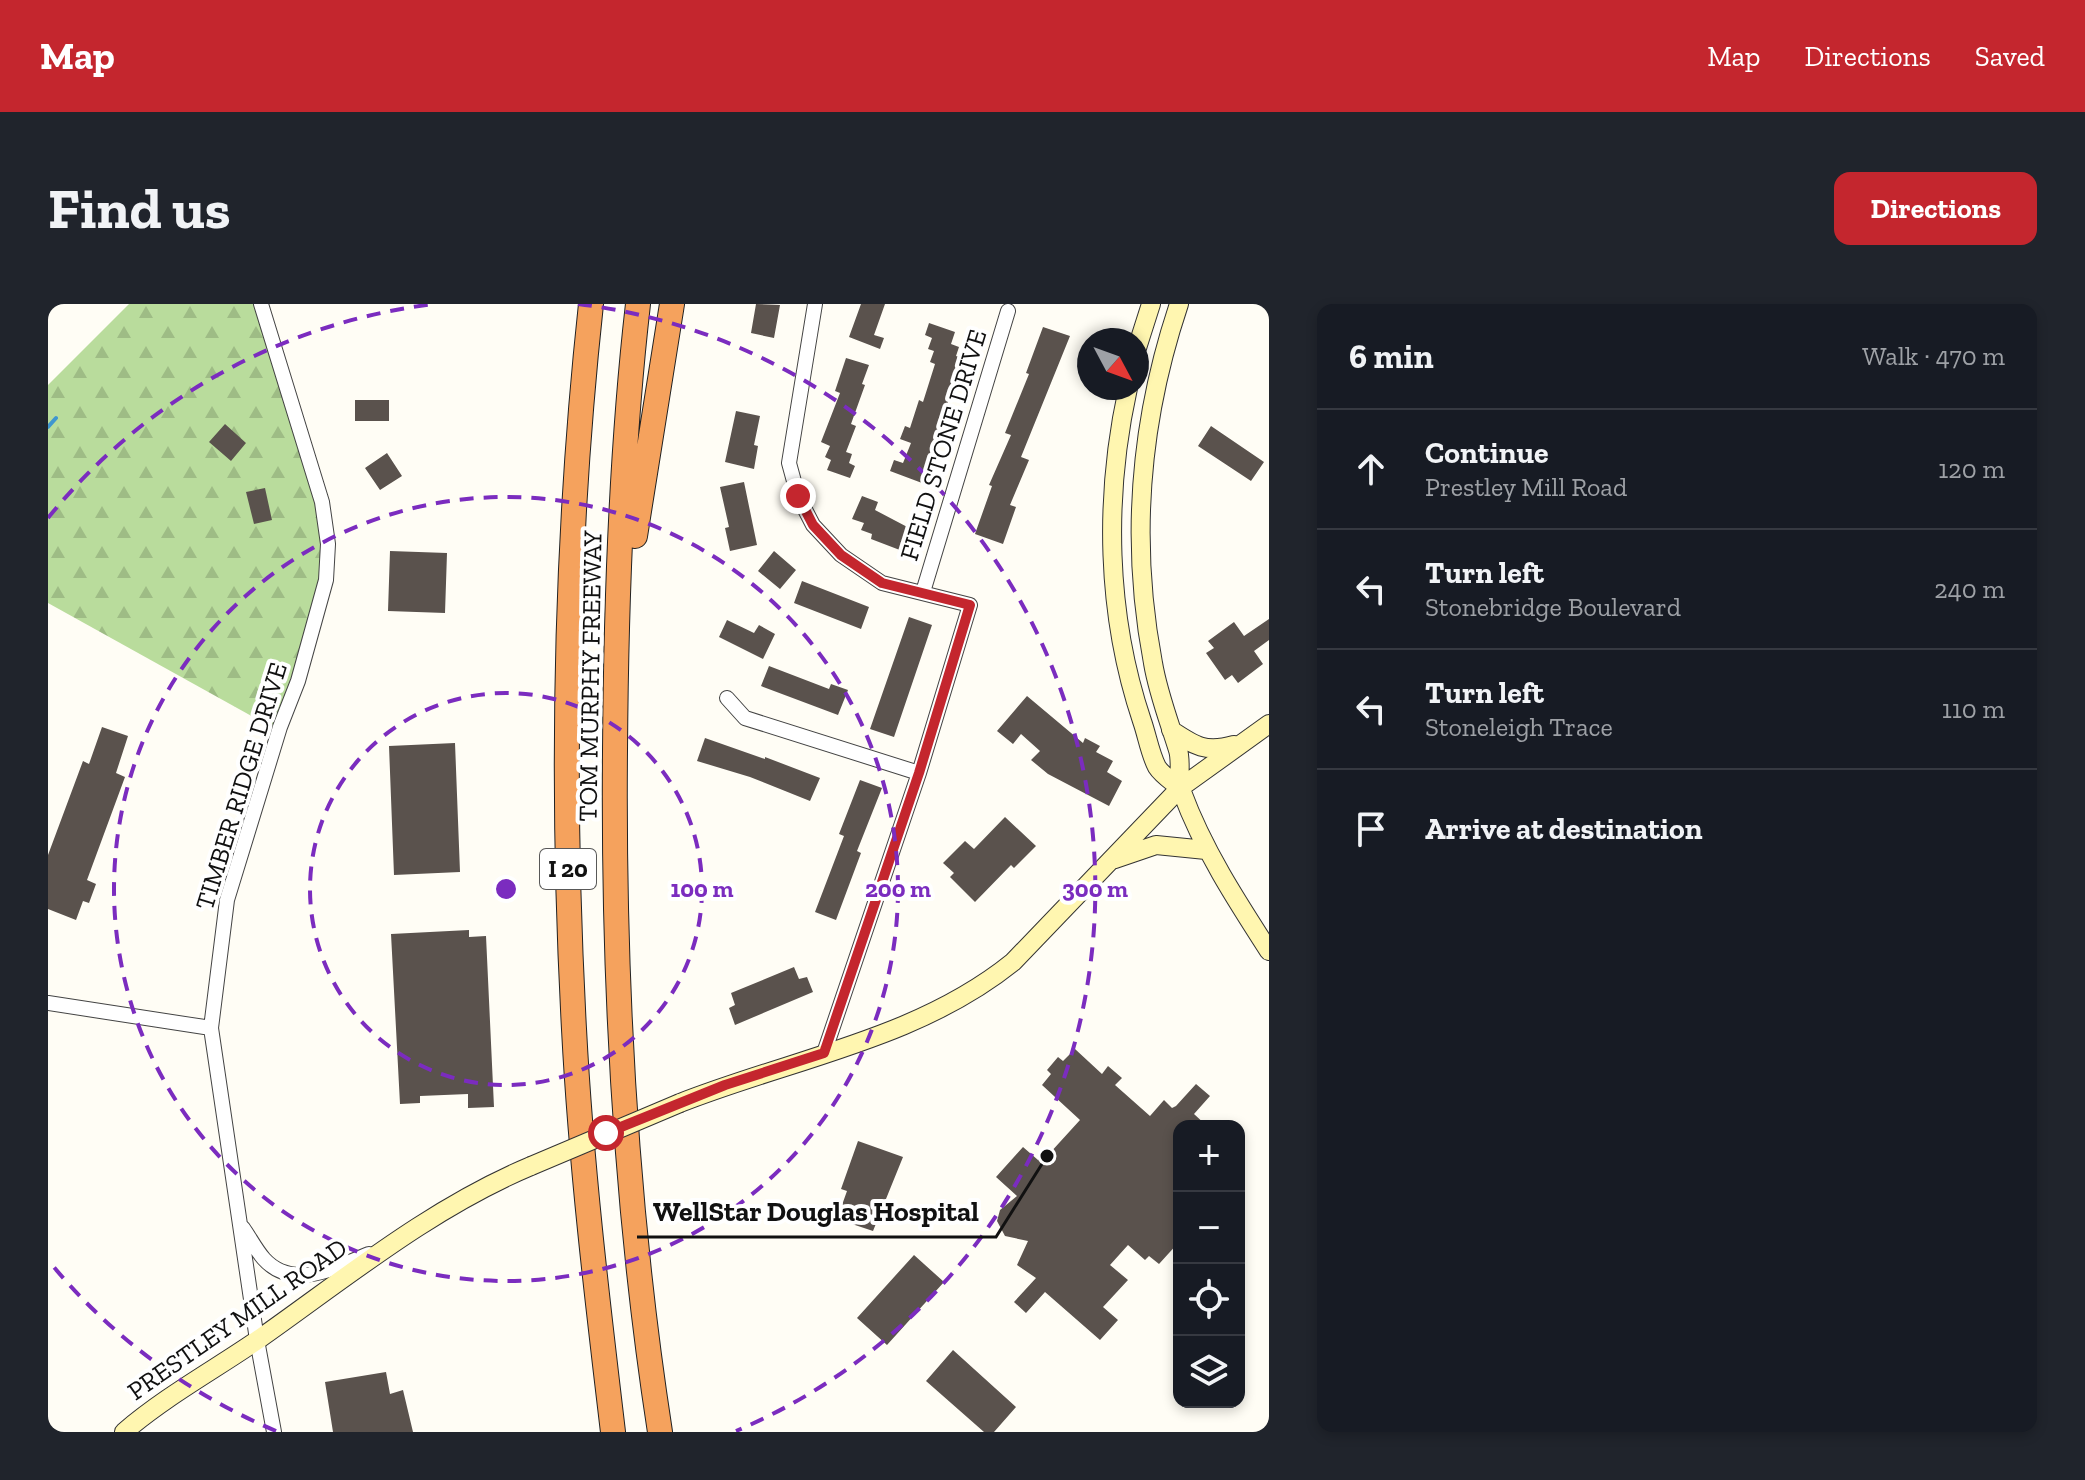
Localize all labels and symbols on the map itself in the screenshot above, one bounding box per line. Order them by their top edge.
street label: FIELD STONE DRIVE [893,326,993,564]
north arrow [1077,328,1149,400]
route end [780,478,816,514]
street label: TOM MURPHY FREEWAY [571,530,609,822]
street label: TIMBER RIDGE DRIVE [188,659,294,913]
road number: I 20 [540,849,596,889]
text: 100 m [671,874,733,903]
text: 200 m [865,874,931,903]
text: 300 m [1062,874,1128,903]
centre of rings [492,875,520,903]
route start [588,1115,624,1151]
callout: WellStar Douglas Hospital [637,1185,996,1237]
text: WellStar Douglas Hospital [653,1195,979,1228]
street label: PRESTLEY MILL ROAD [121,1231,353,1407]

